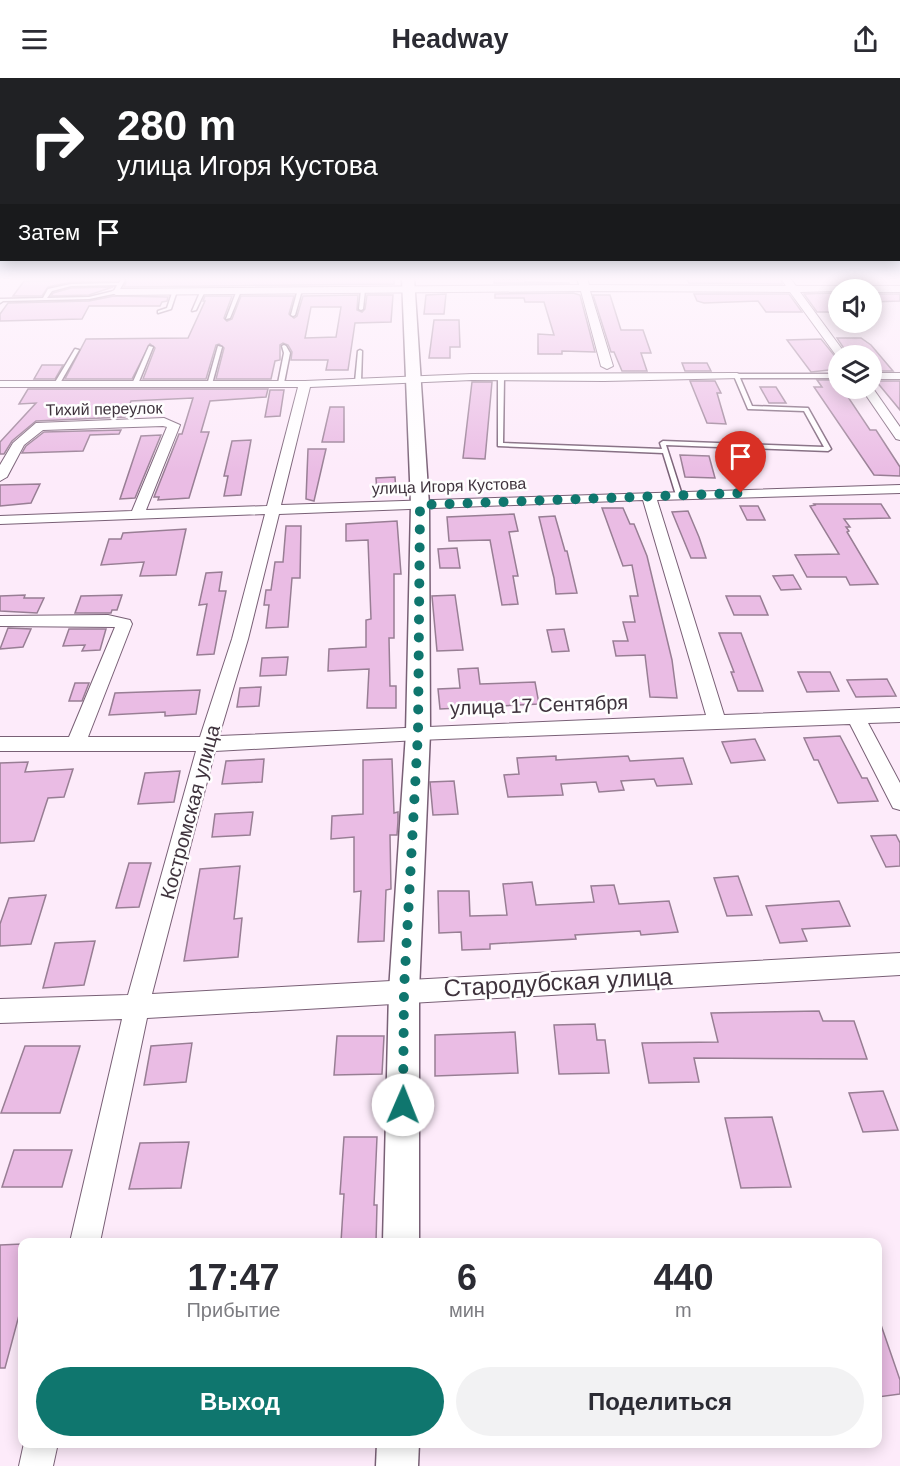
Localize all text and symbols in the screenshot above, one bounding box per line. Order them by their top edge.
icon: menu [18,23,51,56]
icon: share [849,23,882,56]
text: Headway [391,24,509,54]
icon: right [18,102,96,180]
text: 280 m [117,102,236,149]
text: улица Игоря Кустова [117,151,378,181]
icon: arrive [92,216,125,249]
text: Затем [18,220,80,245]
map controls [828,279,882,399]
button: sound [828,279,882,333]
button: layers [828,345,882,399]
street label: Тихий переулок [46,399,163,419]
pin [715,431,766,493]
icon: arrive [724,440,757,473]
street label: улица Игоря Кустова [371,475,527,497]
street label: улица 17 Сентября [450,691,628,719]
street label: Костромская улица [156,722,224,902]
street label: Стародубская улица [443,962,674,1001]
position arrow [371,1073,435,1137]
text: 17:47 [187,1257,280,1298]
text: 6 [457,1257,477,1298]
text: 440 [653,1257,713,1298]
text: Прибытие [186,1299,280,1321]
text: мин [449,1299,485,1321]
text: m [675,1299,692,1321]
button: Выход [36,1367,444,1436]
button: Поделиться [456,1367,864,1436]

